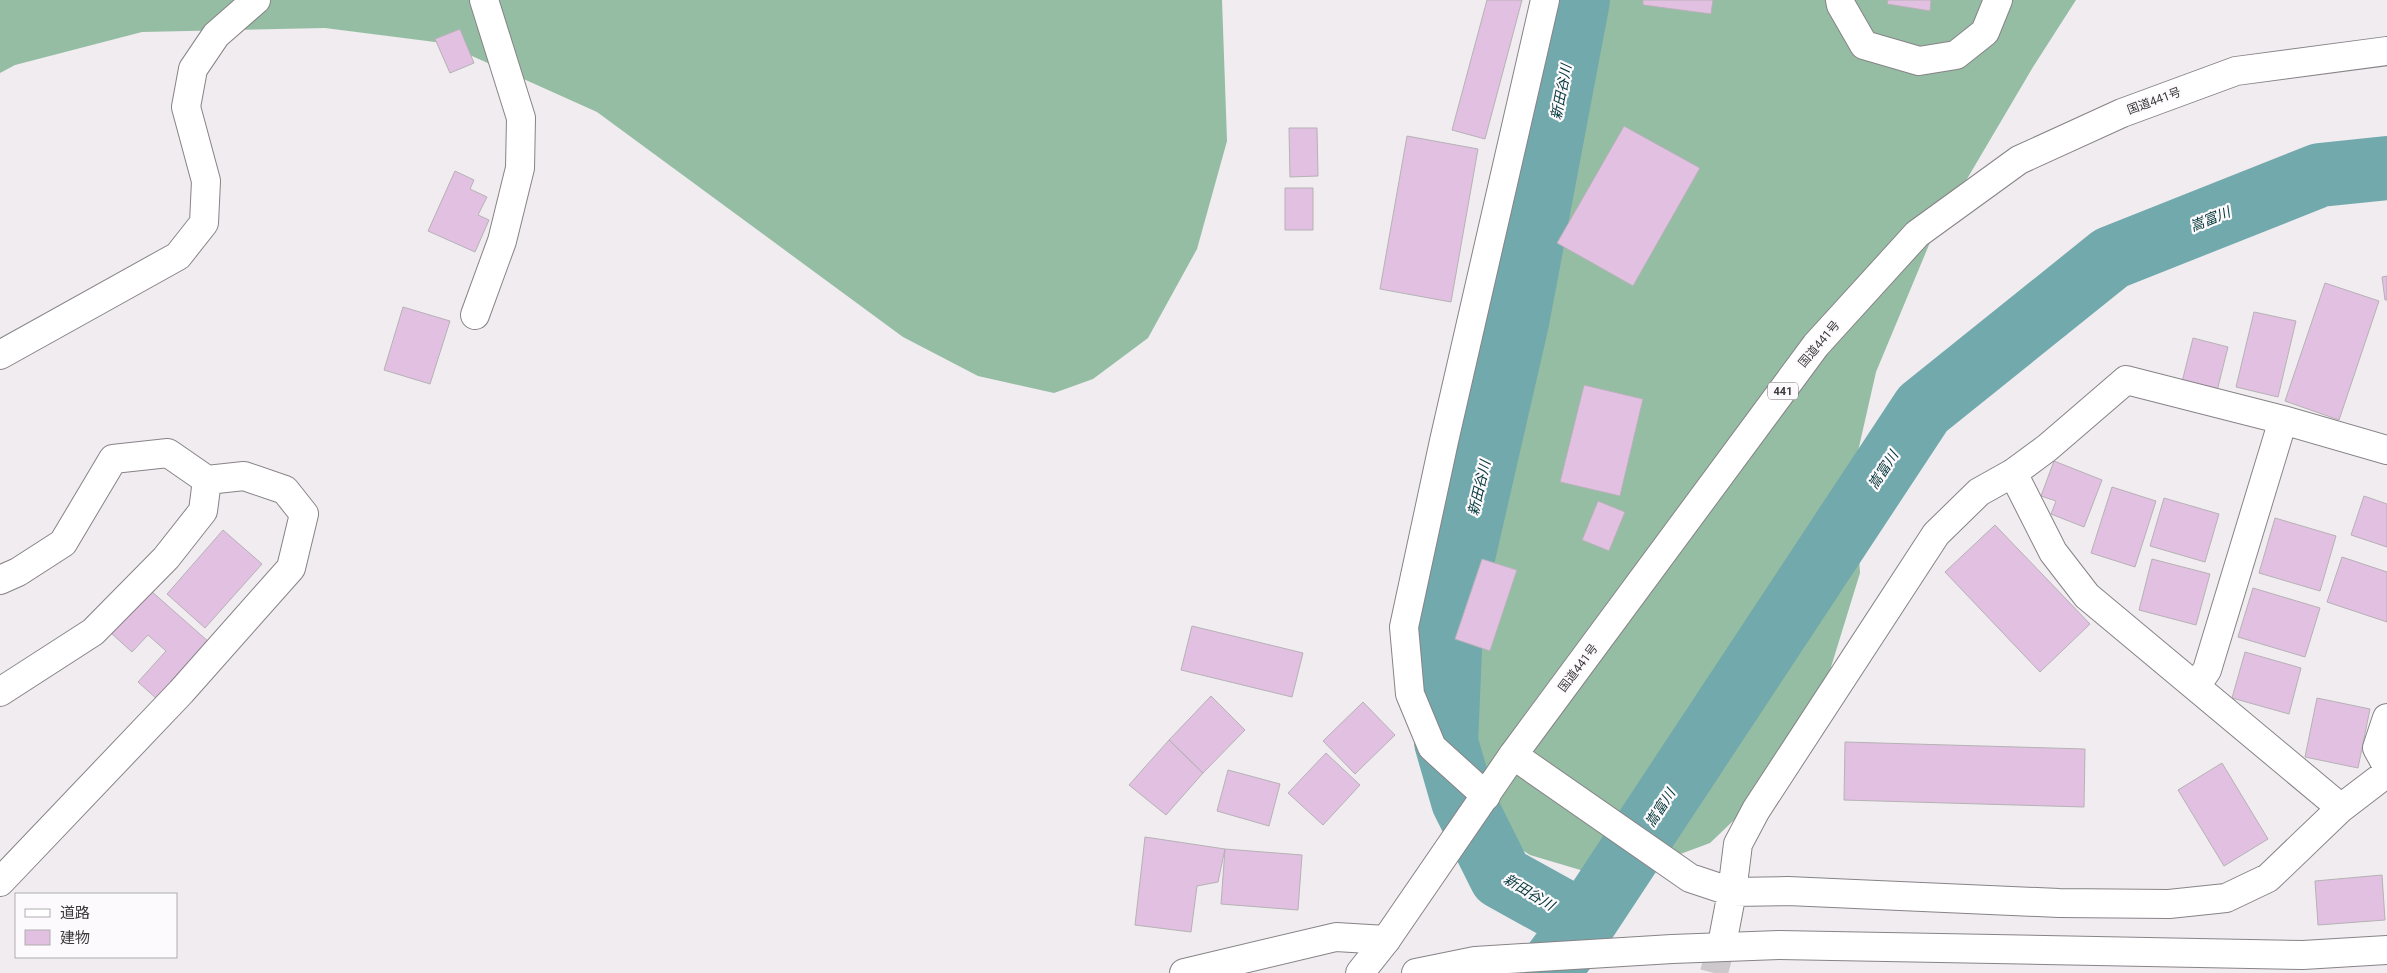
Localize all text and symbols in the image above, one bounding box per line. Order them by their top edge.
water label: 新田谷川 [1548,61,1575,121]
street label: 国道441号 [2125,85,2183,117]
water label: 嵩富川 [2188,203,2234,234]
street label: 国道441号 [1796,318,1842,370]
road number: 441 [1768,382,1798,400]
water label: 嵩富川 [1865,446,1902,492]
water label: 新田谷川 [1465,457,1494,517]
street label: 国道441号 [1555,641,1601,695]
water label: 嵩富川 [1642,784,1679,830]
water label: 新田谷川 [1501,871,1559,914]
legend [15,893,178,958]
text: 道路 [60,904,90,922]
text: 建物 [60,929,90,947]

